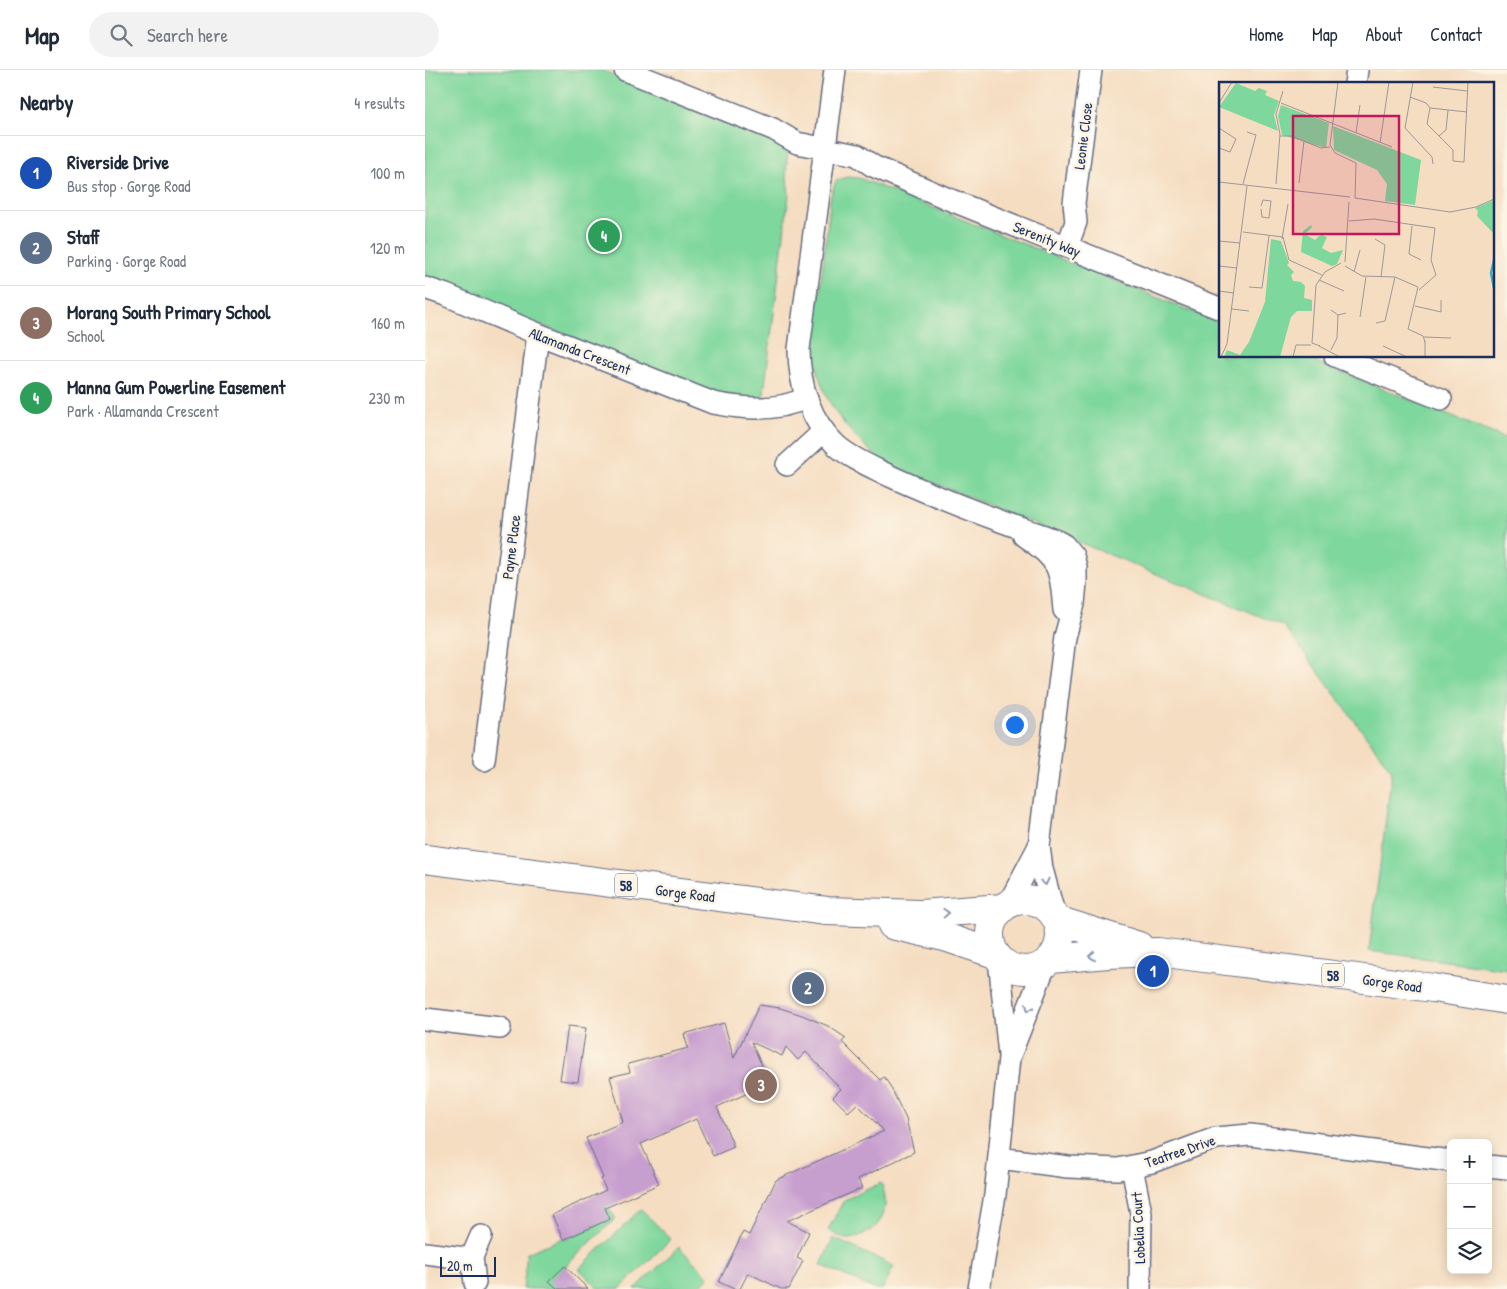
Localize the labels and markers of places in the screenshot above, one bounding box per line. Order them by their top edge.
pin: 4 [588,217,620,255]
pin: 1 [1137,952,1169,990]
pin: 2 [792,969,824,1007]
pin: 3 [745,1066,777,1104]

